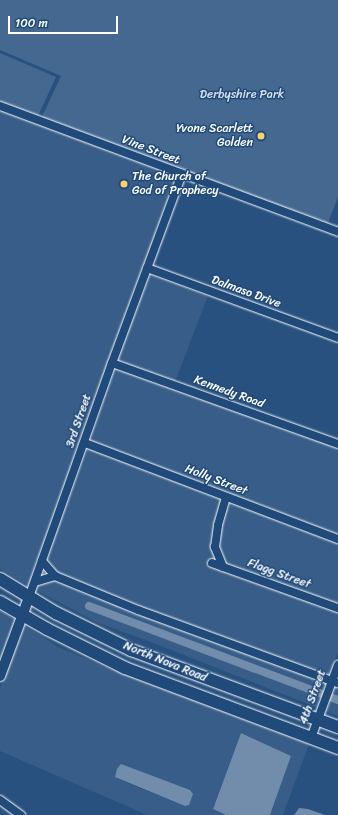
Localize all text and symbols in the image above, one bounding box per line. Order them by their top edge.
scale bar [10,8,120,34]
text: 100 m [15,12,48,34]
park label: Derbyshire Park [200,88,284,102]
place label: Yvone Scarlett Golden [176,122,253,150]
marker: Yvone Scarlett Golden [256,131,266,141]
street label: Vine Street [120,132,182,168]
place label: The Church of God of Prophecy [132,170,219,198]
marker: The Church of God of Prophecy [119,179,129,189]
street label: Dalmaso Drive [209,273,283,311]
street label: Kennedy Road [192,373,266,411]
street label: 3rd Street [63,392,95,450]
street label: Holly Street [183,462,249,498]
street label: Flagg Street [245,556,313,592]
street label: North Nova Road [121,639,209,685]
street label: 4th Street [296,668,330,726]

